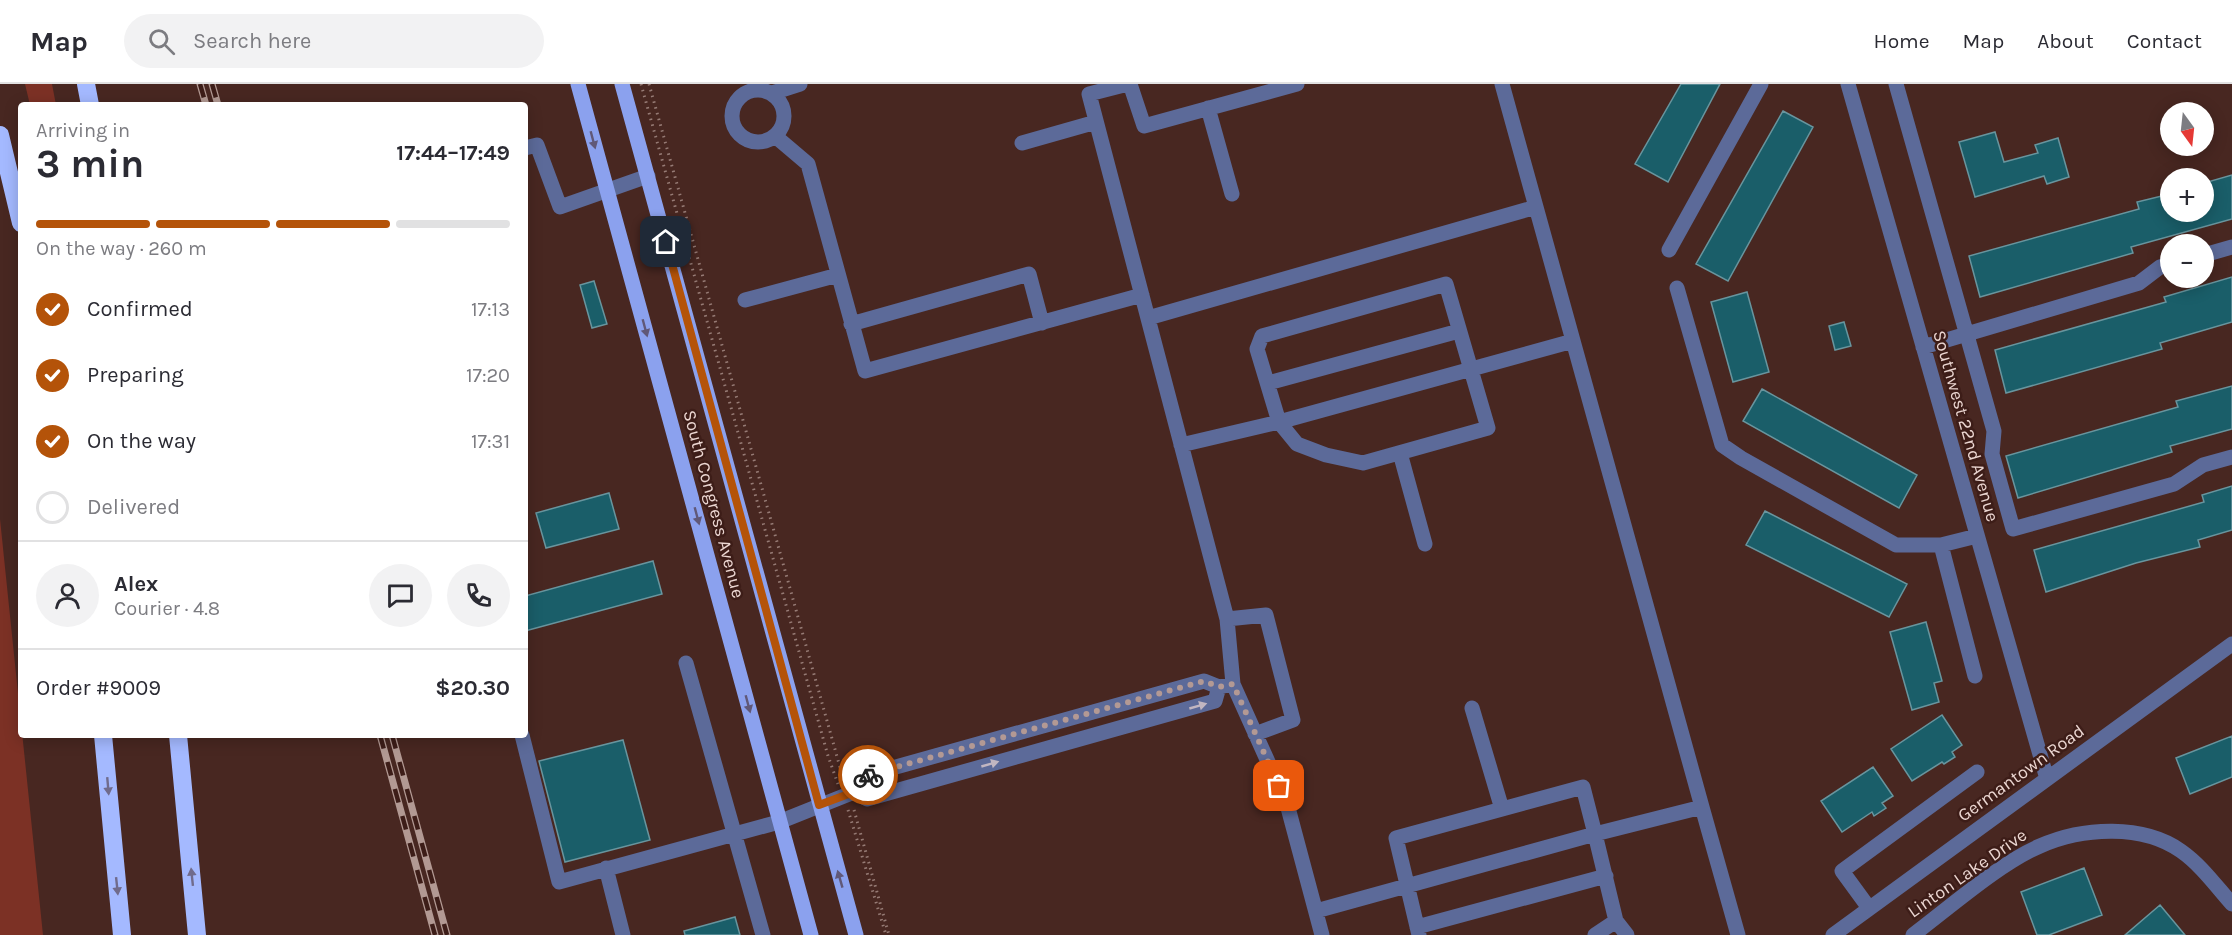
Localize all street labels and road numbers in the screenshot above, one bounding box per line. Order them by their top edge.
street label: Southwest 22nd Avenue [1928,328,2004,524]
street label: South Congress Avenue [678,408,750,600]
street label: Germantown Road [1953,720,2089,826]
street label: Linton Lake Drive [1903,824,2031,922]

